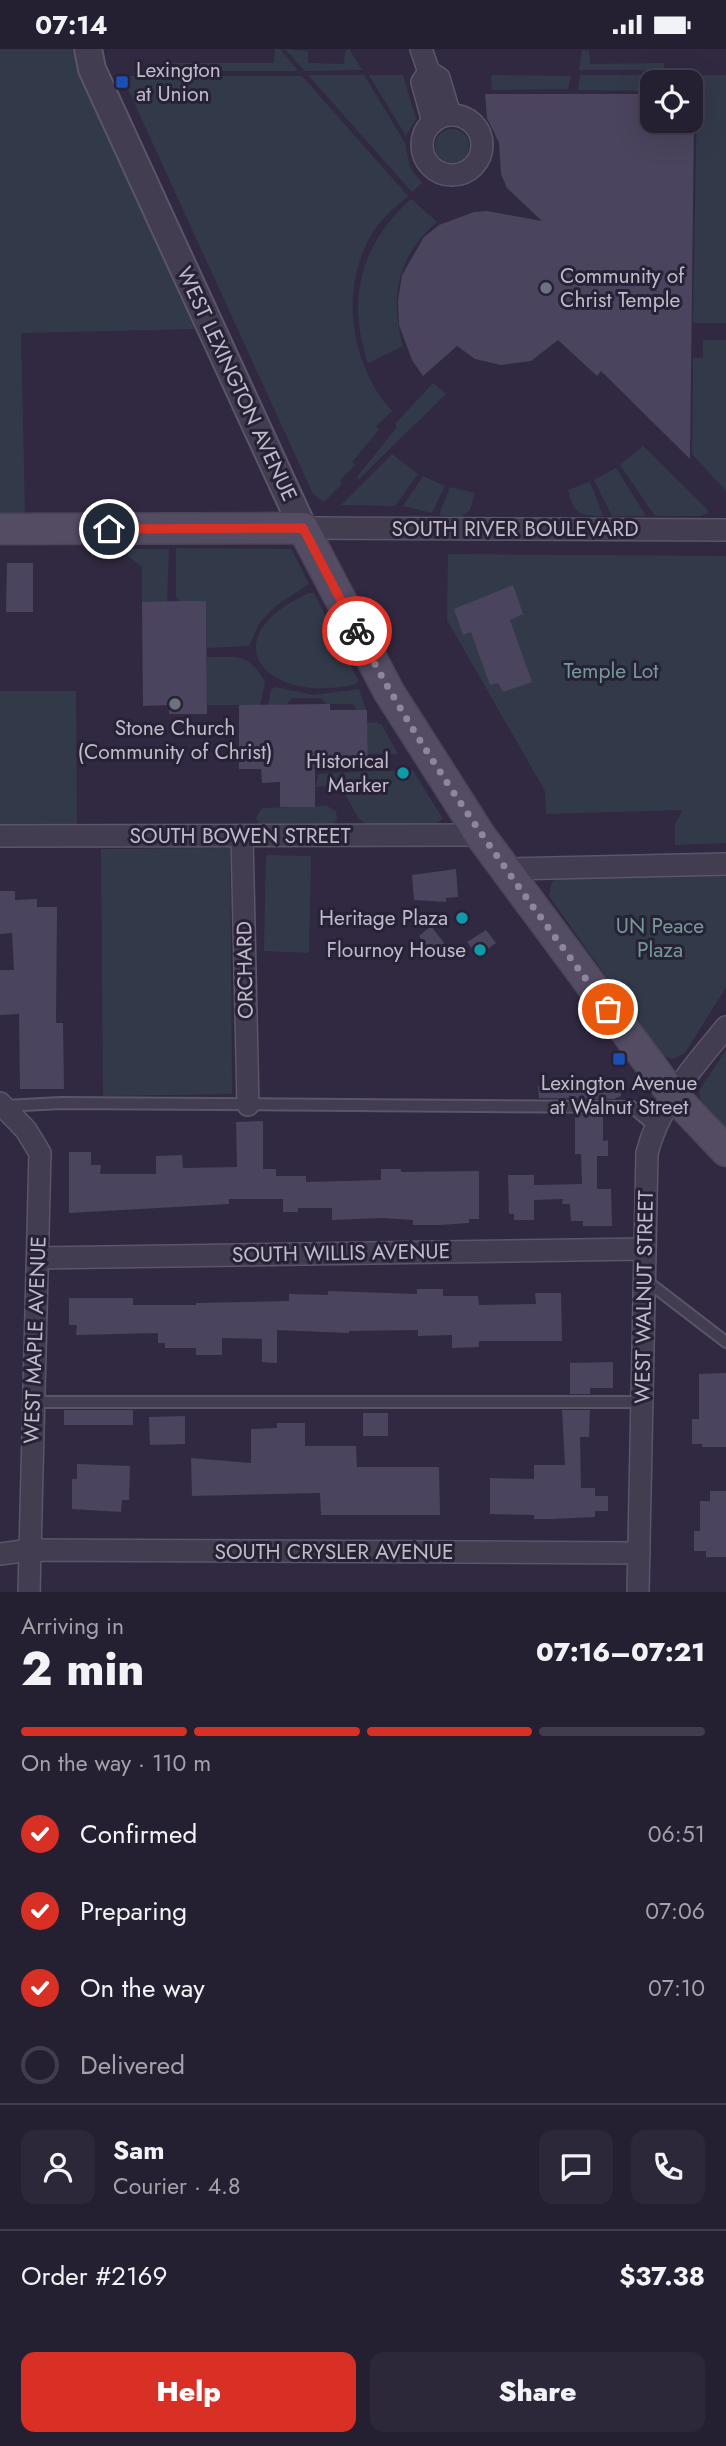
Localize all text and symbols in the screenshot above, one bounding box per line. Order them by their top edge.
text: 07:14 [35,6,108,44]
place label: Lexington at Union [136,55,221,109]
map controls [640,70,703,133]
button: locate [640,70,703,133]
marker: Lexington at Union [114,74,130,90]
place label: Community of Christ Temple [560,261,685,315]
street label: WEST LEXINGTON AVENUE [169,262,305,506]
marker: Community of Christ Temple [538,280,554,296]
pin [79,499,139,559]
icon: home [90,510,128,548]
street label: SOUTH RIVER BOULEVARD [392,514,638,544]
courier [322,596,392,666]
icon: bike [338,612,376,650]
park label: Temple Lot [564,656,658,686]
marker: Stone Church (Community of Christ) [167,696,183,712]
place label: Stone Church (Community of Christ) [77,713,273,767]
place label: Historical Marker [306,746,390,800]
marker: Historical Marker [395,765,411,781]
street label: SOUTH BOWEN STREET [130,821,351,851]
place label: Heritage Plaza [319,903,448,933]
marker: Heritage Plaza [454,910,470,926]
park label: UN Peace Plaza [616,911,704,965]
street label: ORCHARD [229,921,261,1019]
place label: Flournoy House [326,935,466,965]
marker: Flournoy House [472,942,488,958]
pin [578,979,638,1039]
icon: bag [589,990,627,1028]
marker: Lexington Avenue at Walnut Street [611,1051,627,1067]
place label: Lexington Avenue at Walnut Street [541,1068,697,1122]
street label: WEST WALNUT STREET [627,1190,661,1404]
street label: WEST MAPLE AVENUE [16,1236,54,1444]
street label: SOUTH WILLIS AVENUE [232,1236,450,1270]
street label: SOUTH CRYSLER AVENUE [215,1537,453,1567]
text: Arriving in [21,1609,124,1643]
text: 07:16–07:21 [536,1633,705,1671]
text: 2 min [21,1636,145,1702]
text: On the way · 110 m [21,1746,211,1780]
icon: check [21,1815,59,1853]
text: Confirmed [80,1815,197,1853]
text: 06:51 [648,1817,705,1851]
icon: check [21,1892,59,1930]
text: Preparing [80,1892,187,1930]
text: 07:06 [645,1894,705,1928]
icon: check [21,1969,59,2007]
text: On the way [80,1969,205,2007]
text: 07:10 [648,1971,705,2005]
text: Delivered [80,2046,185,2084]
button: person [21,2130,95,2204]
button: chat [539,2130,613,2204]
button: phone [631,2130,705,2204]
text: Sam [113,2131,165,2169]
text: Courier · 4.8 [113,2169,241,2203]
text: Order #2169 [21,2257,168,2295]
text: $37.38 [619,2257,705,2295]
button: Help [21,2352,356,2432]
button: Share [370,2352,705,2432]

